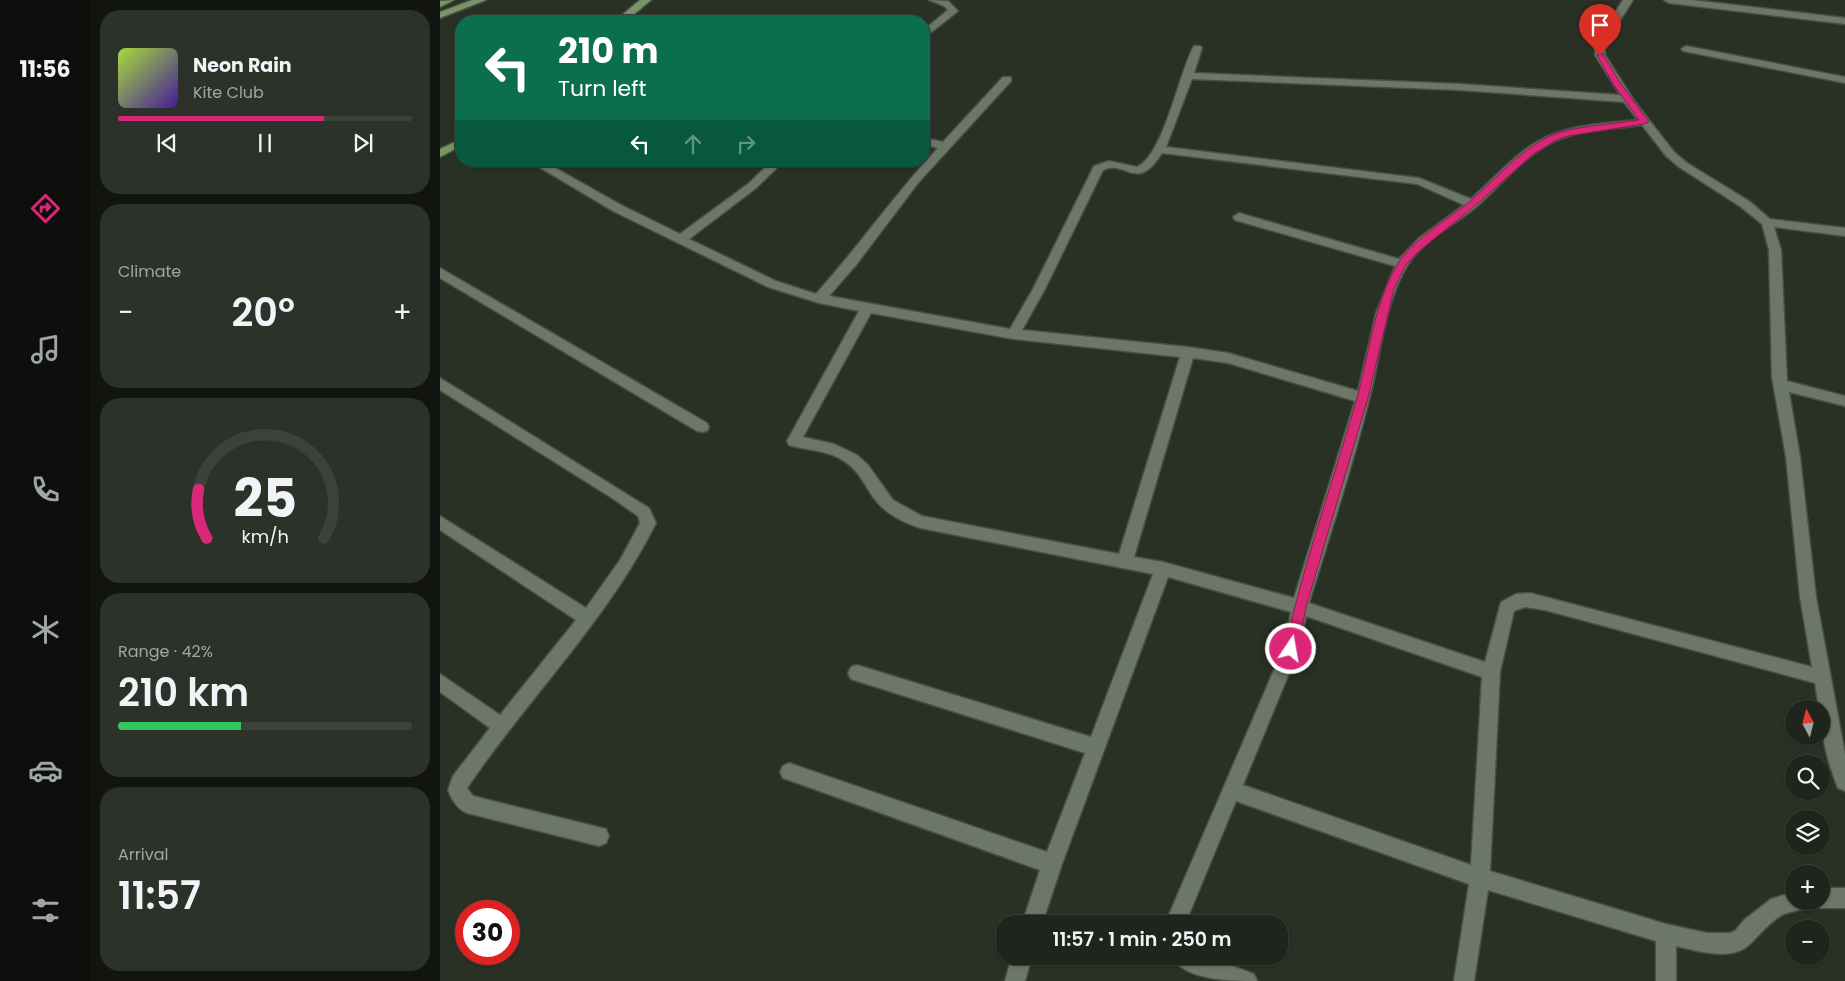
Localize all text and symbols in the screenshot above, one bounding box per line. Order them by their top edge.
pin [1579,4,1621,55]
icon: arrive [1586,11,1614,39]
text: 210 m [558,26,658,75]
icon: left [475,35,540,100]
text: Neon Rain [193,52,292,79]
text: 11:56 [19,54,71,85]
text: Turn left [558,73,646,104]
text: Kite Club [193,81,264,104]
icon: previous [153,129,181,157]
icon: pause [251,129,279,157]
icon: next [349,129,377,157]
icon: left [626,130,654,158]
icon: ahead [679,130,707,158]
icon: right [732,130,760,158]
icon: directions [28,191,63,226]
text: Climate [118,260,181,283]
text: 20° [232,286,295,339]
text: − [118,293,133,332]
text: + [393,293,412,332]
icon: music [28,332,63,367]
text: 25 [233,462,297,535]
icon: phone [28,472,63,507]
text: km/h [241,524,289,549]
icon: climate [28,612,63,647]
position arrow [1264,622,1316,674]
text: Range · 42% [118,640,213,663]
text: 210 km [118,666,249,719]
north arrow [1785,700,1830,745]
map controls [1785,700,1830,965]
icon: car [28,753,63,788]
button: search [1785,755,1830,800]
button: layers [1785,810,1830,855]
text: Arrival [118,843,168,866]
button: + [1785,865,1830,910]
text: 11:57 [118,869,201,922]
icon: filters [28,893,63,928]
speed limit sign: 30 [455,900,520,965]
button: − [1785,920,1830,965]
text: 11:57 · 1 min · 250 m [1053,926,1231,953]

